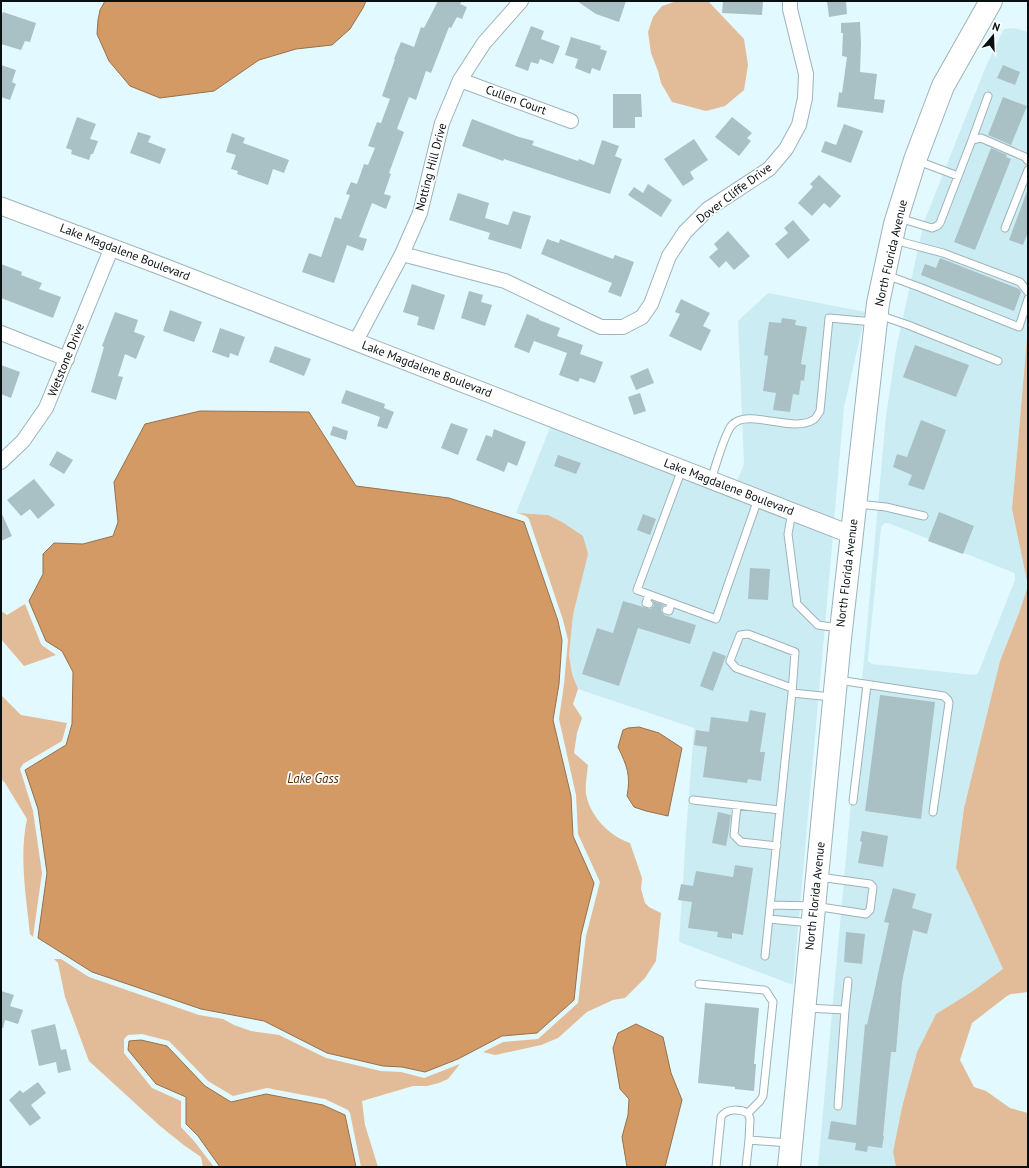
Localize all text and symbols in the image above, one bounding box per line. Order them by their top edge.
north arrow [973,16,1013,56]
text: N [991,19,1002,34]
street label: Cullen Court [484,82,549,117]
street label: Notting Hill Drive [412,121,449,213]
street label: Dover Cliffe Drive [693,159,774,226]
street label: North Florida Avenue [871,198,910,308]
street label: Lake Magdalene Boulevard [58,220,192,283]
street label: Wetstone Drive [44,321,87,399]
street label: Lake Magdalene Boulevard [360,337,494,400]
street label: Lake Magdalene Boulevard [662,455,796,518]
street label: North Florida Avenue [832,518,861,628]
water label: Lake Gass [287,770,340,787]
street label: North Florida Avenue [801,841,828,951]

